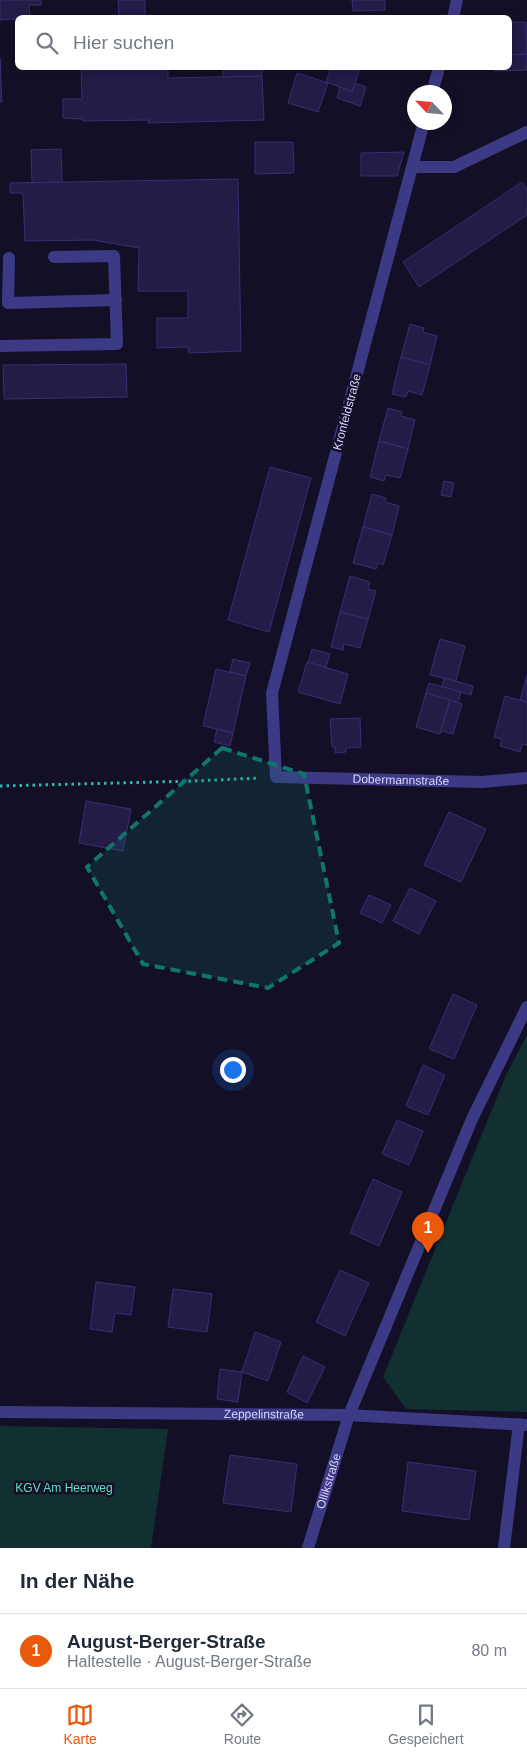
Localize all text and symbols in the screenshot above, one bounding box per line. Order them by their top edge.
search box [15,15,512,70]
icon: search [33,29,61,57]
text: Hier suchen [73,32,174,53]
north arrow [407,85,452,130]
street label: Kronfeldstraße [330,372,364,452]
street label: Dobermannstraße [352,772,450,788]
your location [220,1057,246,1083]
pin: 1 [412,1212,444,1253]
street label: Zeppelinstraße [224,1407,304,1422]
street label: Ollikstraße [313,1451,344,1511]
park label: KGV Am Heerweg [15,1481,113,1495]
text: In der Nähe [20,1569,134,1592]
text: August-Berger-Straße [67,1631,265,1652]
text: 1 [32,1642,40,1659]
text: 80 m [471,1642,507,1659]
text: Haltestelle · August-Berger-Straße [67,1653,312,1670]
tab: Karte [63,1701,97,1747]
tab: Route [224,1701,261,1747]
tab: Gespeichert [388,1701,464,1747]

